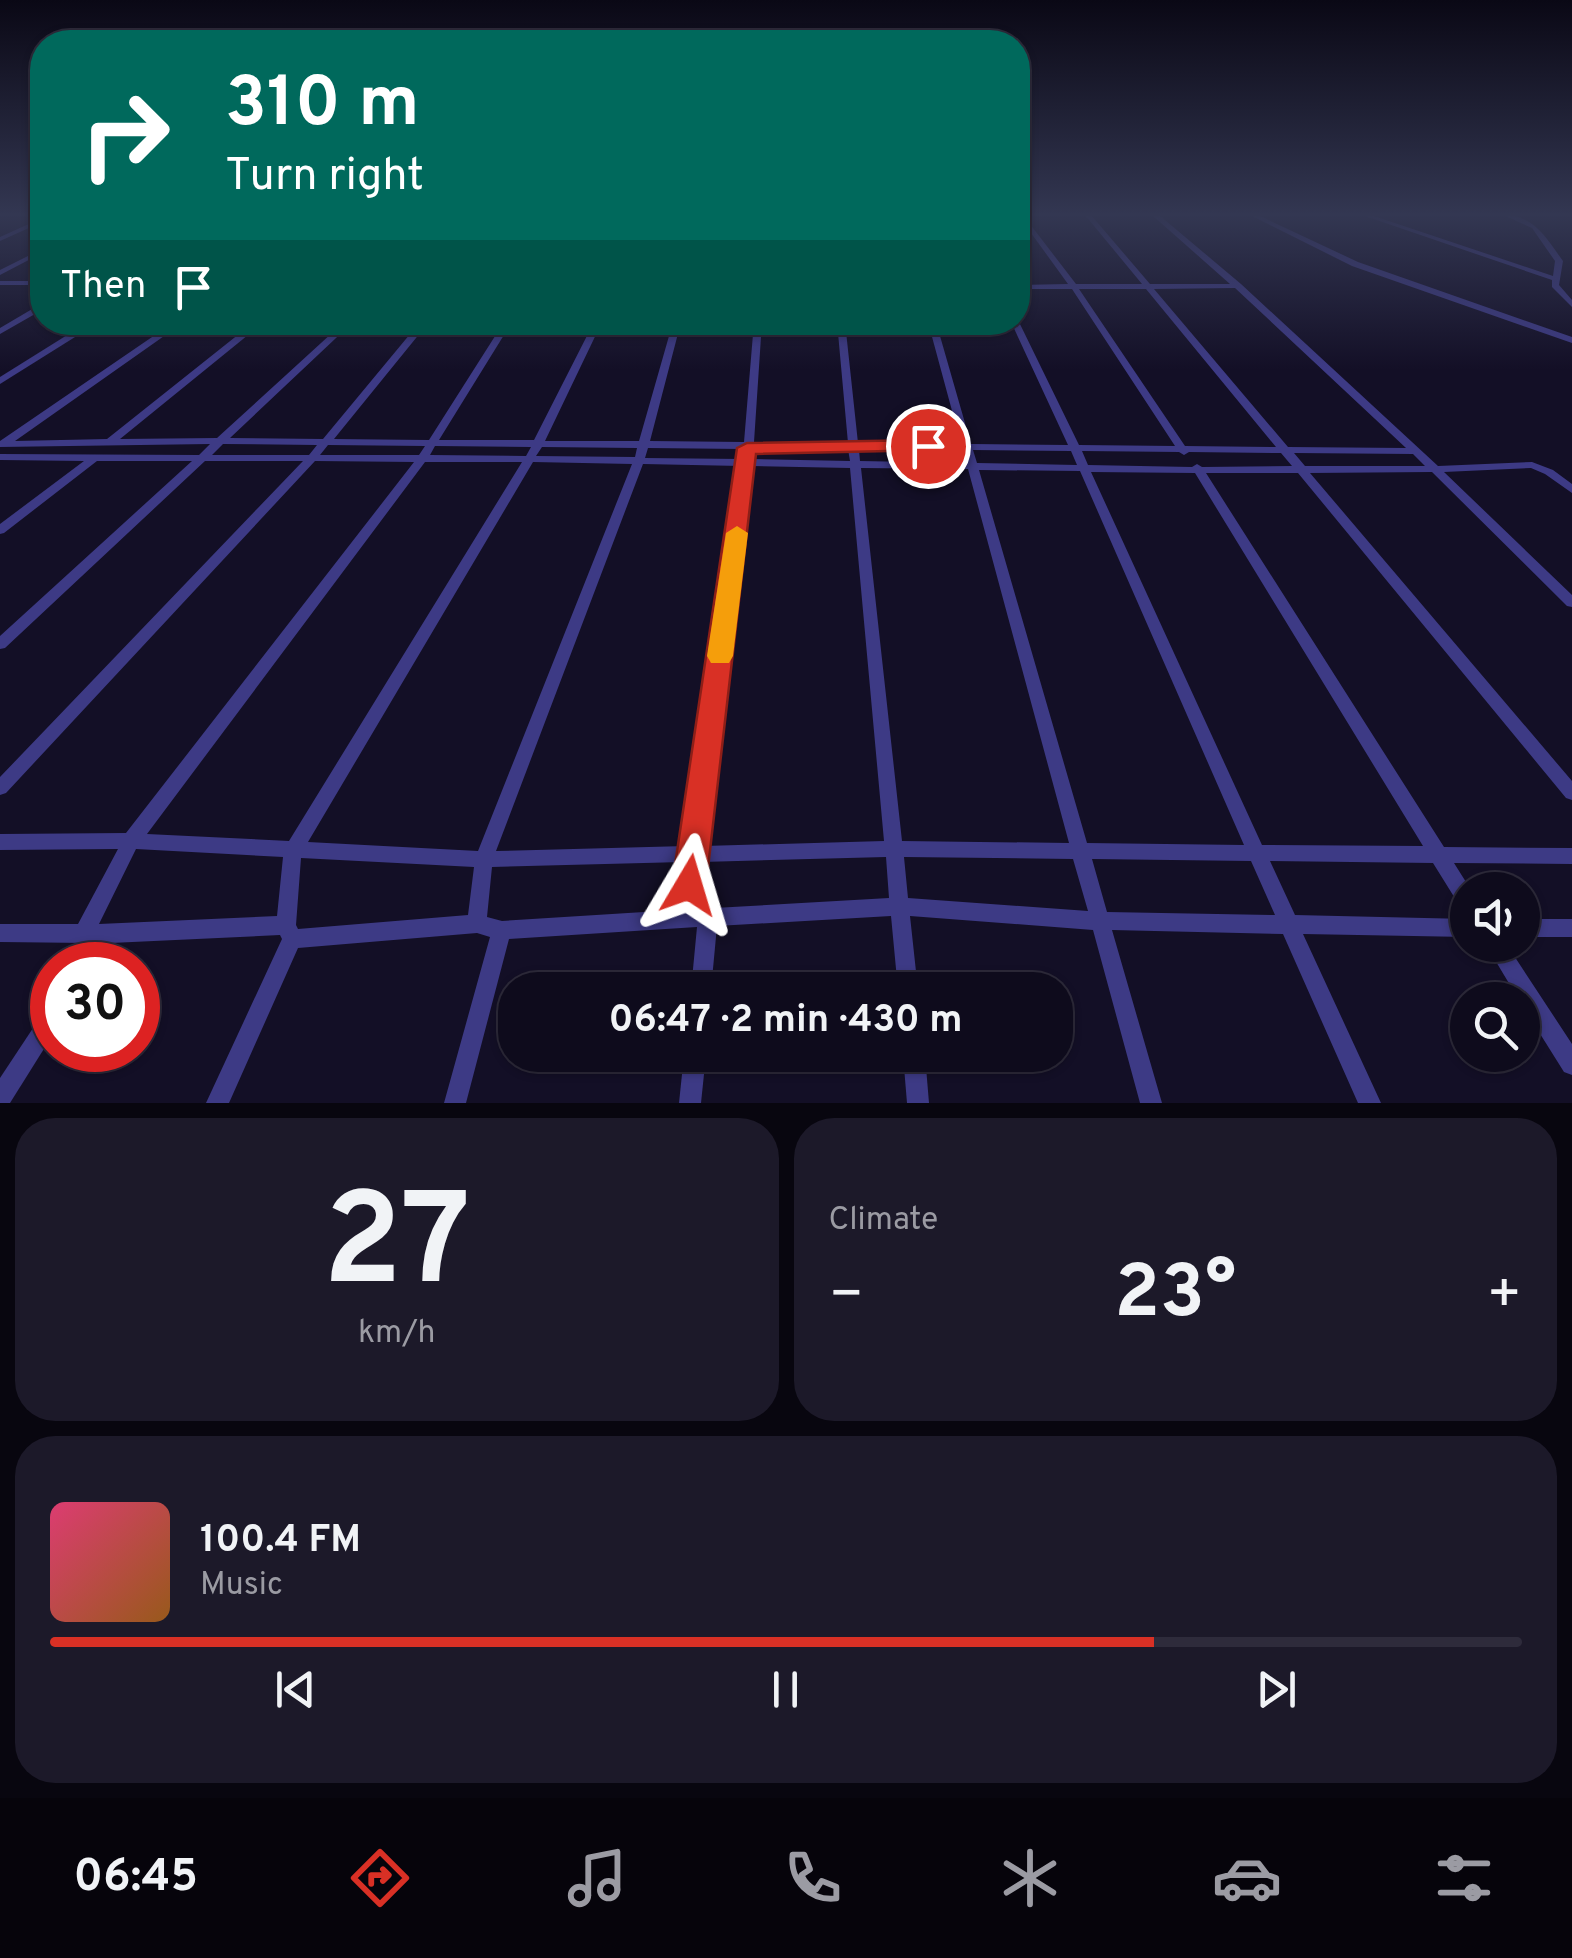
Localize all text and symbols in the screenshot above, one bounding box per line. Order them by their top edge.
text: 310 m [225,62,420,151]
icon: right [60,70,190,200]
text: Turn right [225,149,424,206]
icon: arrive [166,260,221,315]
text: Then [60,263,146,312]
pin [886,404,971,489]
icon: arrive [901,419,956,474]
position arrow [637,833,741,937]
map controls [1450,872,1540,1072]
button: sound [1450,872,1540,962]
speed limit sign: 30 [30,942,160,1072]
button: search [1450,982,1540,1072]
text: 06:47 · 2 min · 430 m [608,997,963,1046]
text: 27 [323,1166,471,1331]
text: Climate [829,1201,938,1241]
text: 23° [1114,1249,1236,1344]
text: − [829,1262,864,1332]
text: + [1487,1262,1522,1332]
text: km/h [358,1314,436,1354]
text: 100.4 FM [200,1517,361,1566]
text: Music [200,1566,283,1606]
icon: previous [268,1662,323,1717]
icon: pause [758,1662,813,1717]
icon: next [1249,1662,1304,1717]
icon: directions [345,1843,415,1913]
icon: music [562,1843,632,1913]
icon: phone [778,1843,848,1913]
icon: climate [995,1843,1065,1913]
icon: car [1212,1843,1282,1913]
icon: filters [1429,1843,1499,1913]
text: 06:45 [73,1850,198,1907]

